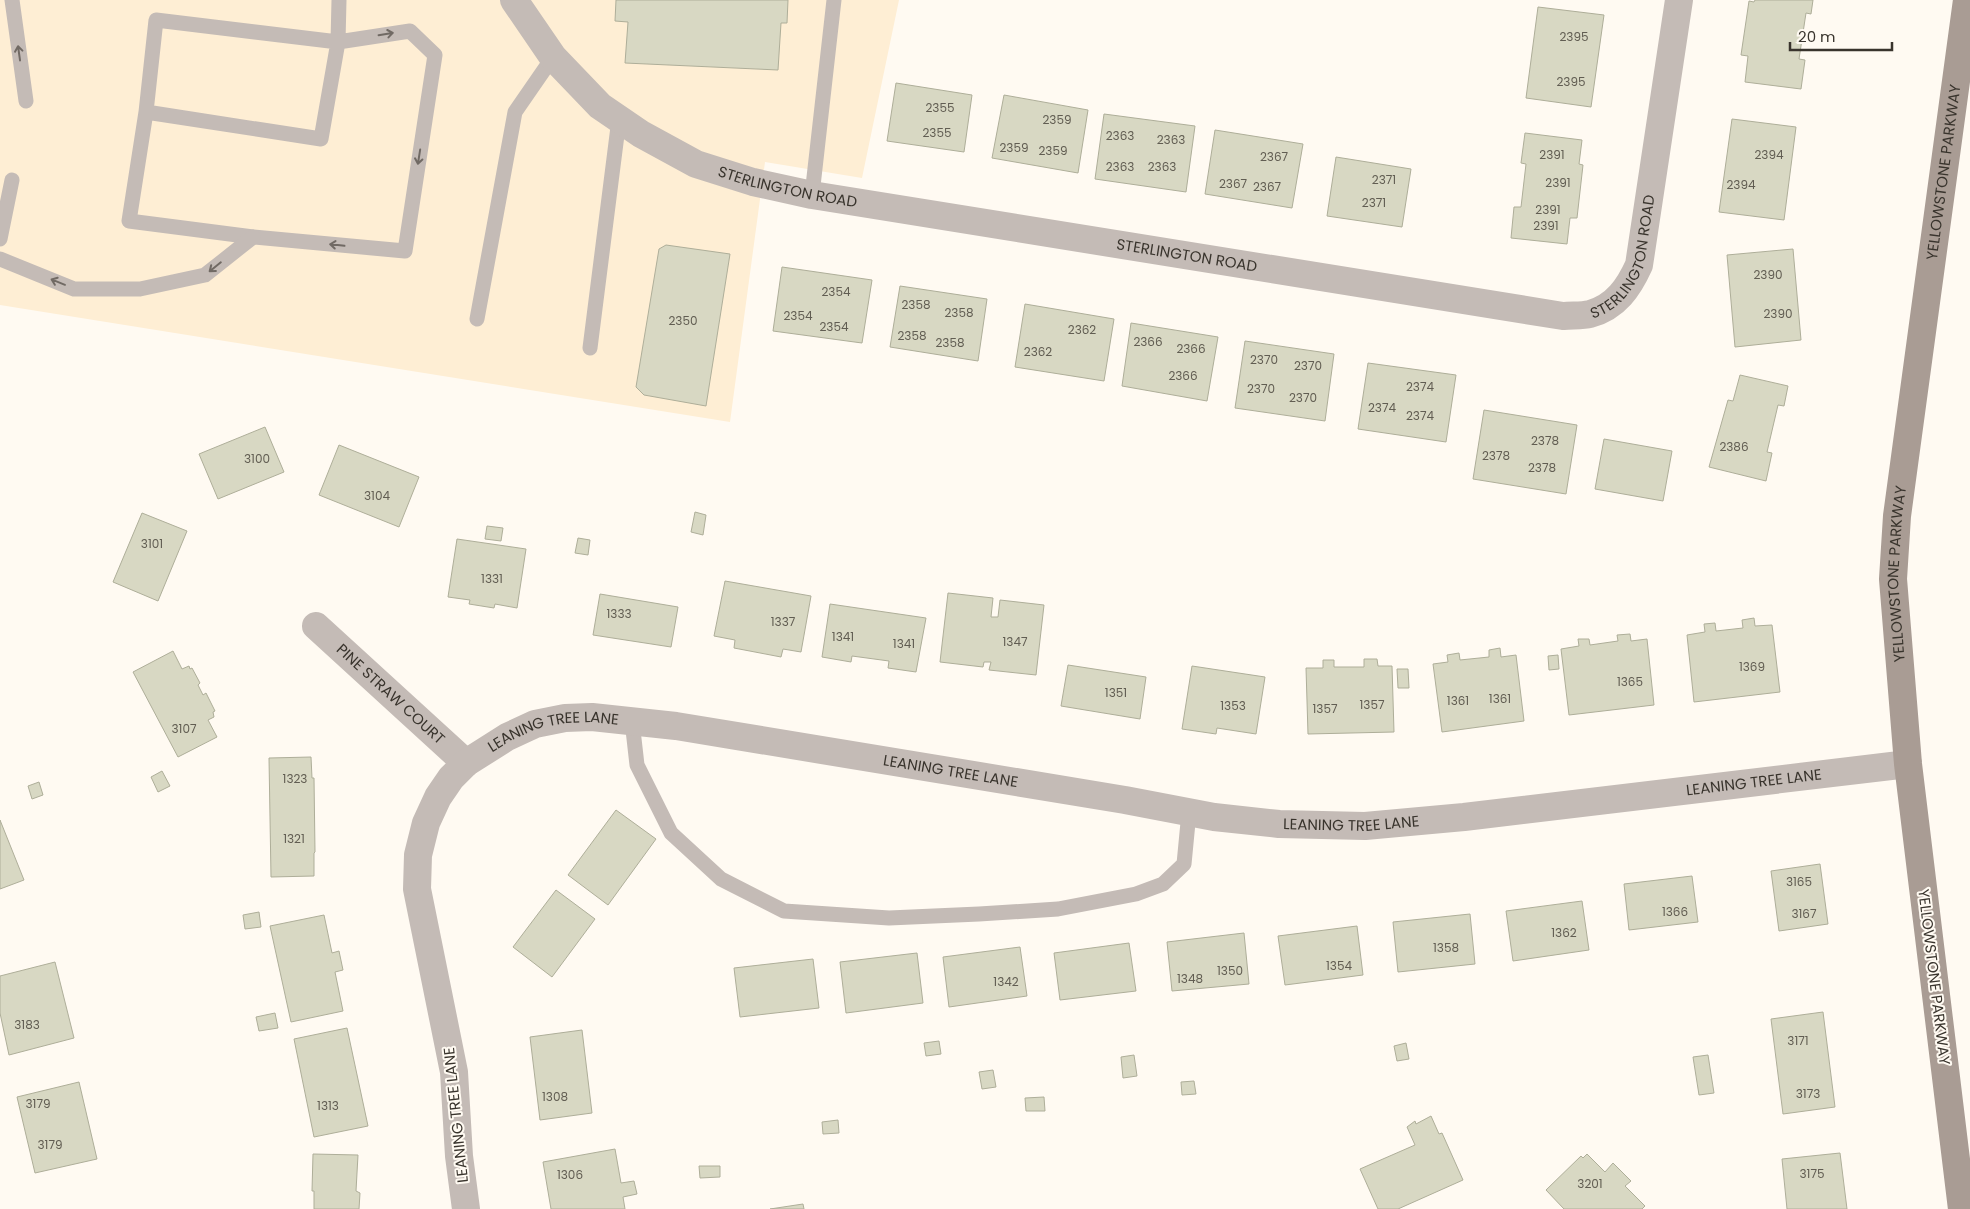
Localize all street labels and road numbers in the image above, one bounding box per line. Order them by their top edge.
street label: YELLOWSTONE PARKWAY [1921,83,1966,261]
street label: STERLINGTON ROAD [715,161,859,212]
street label: STERLINGTON ROAD [1587,193,1660,323]
street label: STERLINGTON ROAD [1115,233,1259,277]
street label: YELLOWSTONE PARKWAY [1882,484,1911,663]
street label: PINE STRAW COURT [332,639,450,749]
street label: LEANING TREE LANE [483,706,620,757]
street label: LEANING TREE LANE [882,749,1020,792]
street label: LEANING TREE LANE [1685,763,1823,800]
street label: LEANING TREE LANE [1283,810,1420,836]
street label: YELLOWSTONE PARKWAY [1913,888,1956,1066]
street label: LEANING TREE LANE [438,1046,473,1184]

